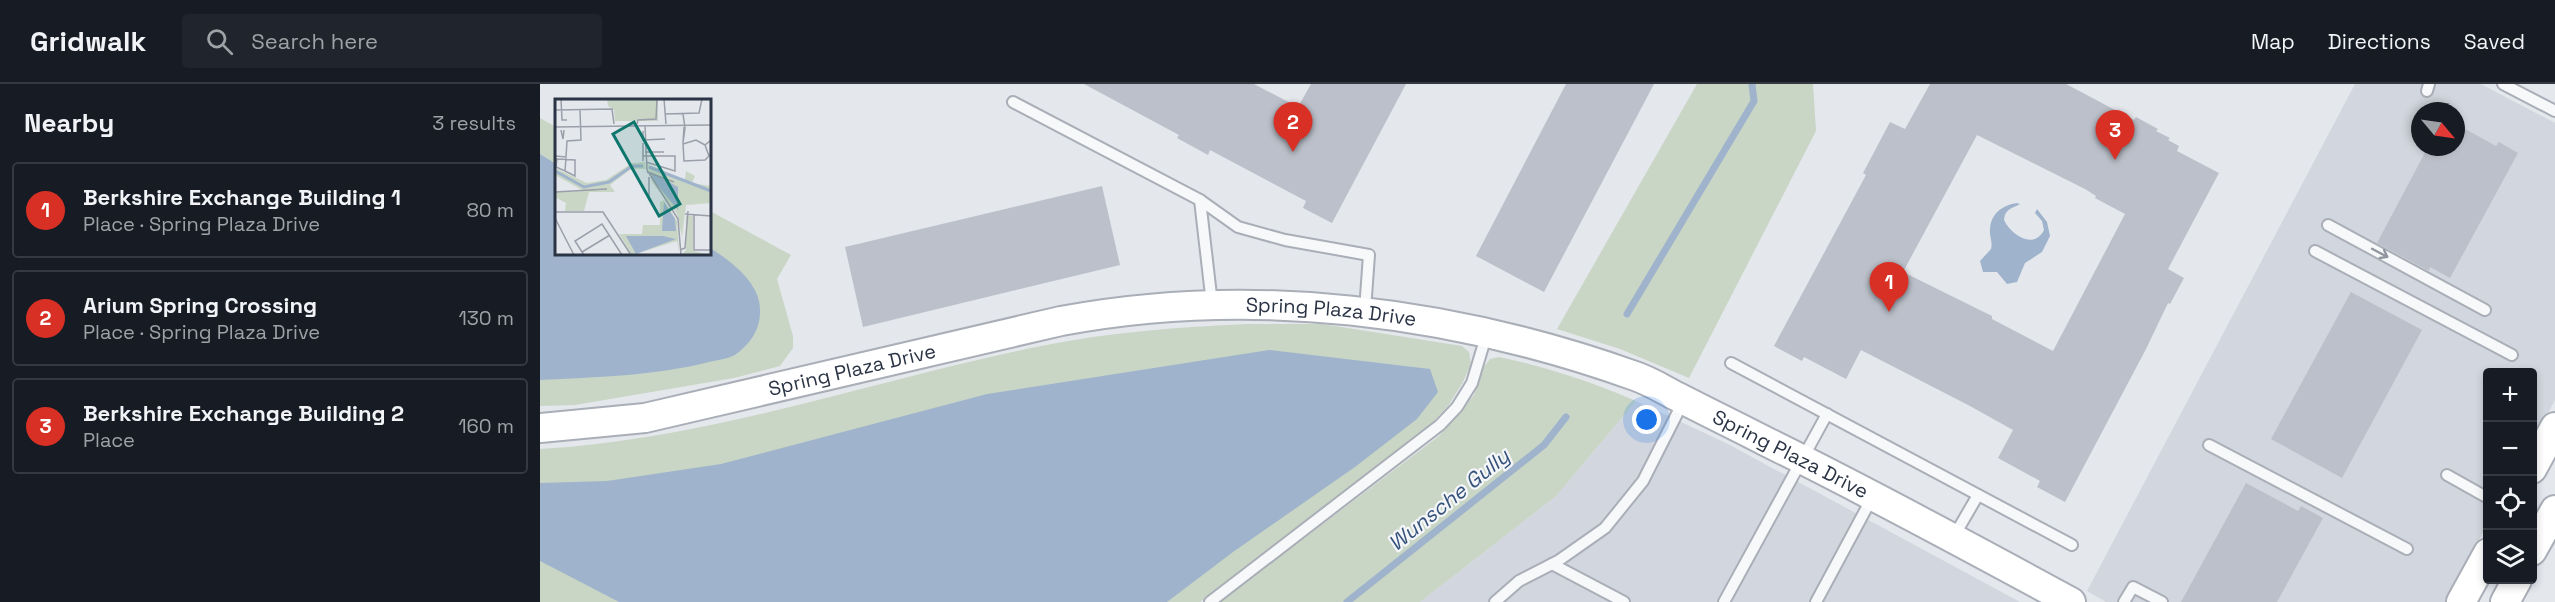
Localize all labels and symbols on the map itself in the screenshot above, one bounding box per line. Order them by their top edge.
inset map [555,99,711,255]
north arrow [2411,102,2465,156]
pin: 2 [1274,103,1312,152]
pin: 3 [2096,110,2134,160]
one-way arrow [2371,247,2388,259]
pin: 1 [1870,262,1908,312]
street label: Spring Plaza Drive [1246,292,1418,332]
street label: Spring Plaza Drive [766,338,938,402]
street label: Spring Plaza Drive [1708,404,1873,504]
your location [1632,405,1661,434]
water label: Wunsche Gully [1383,442,1516,557]

